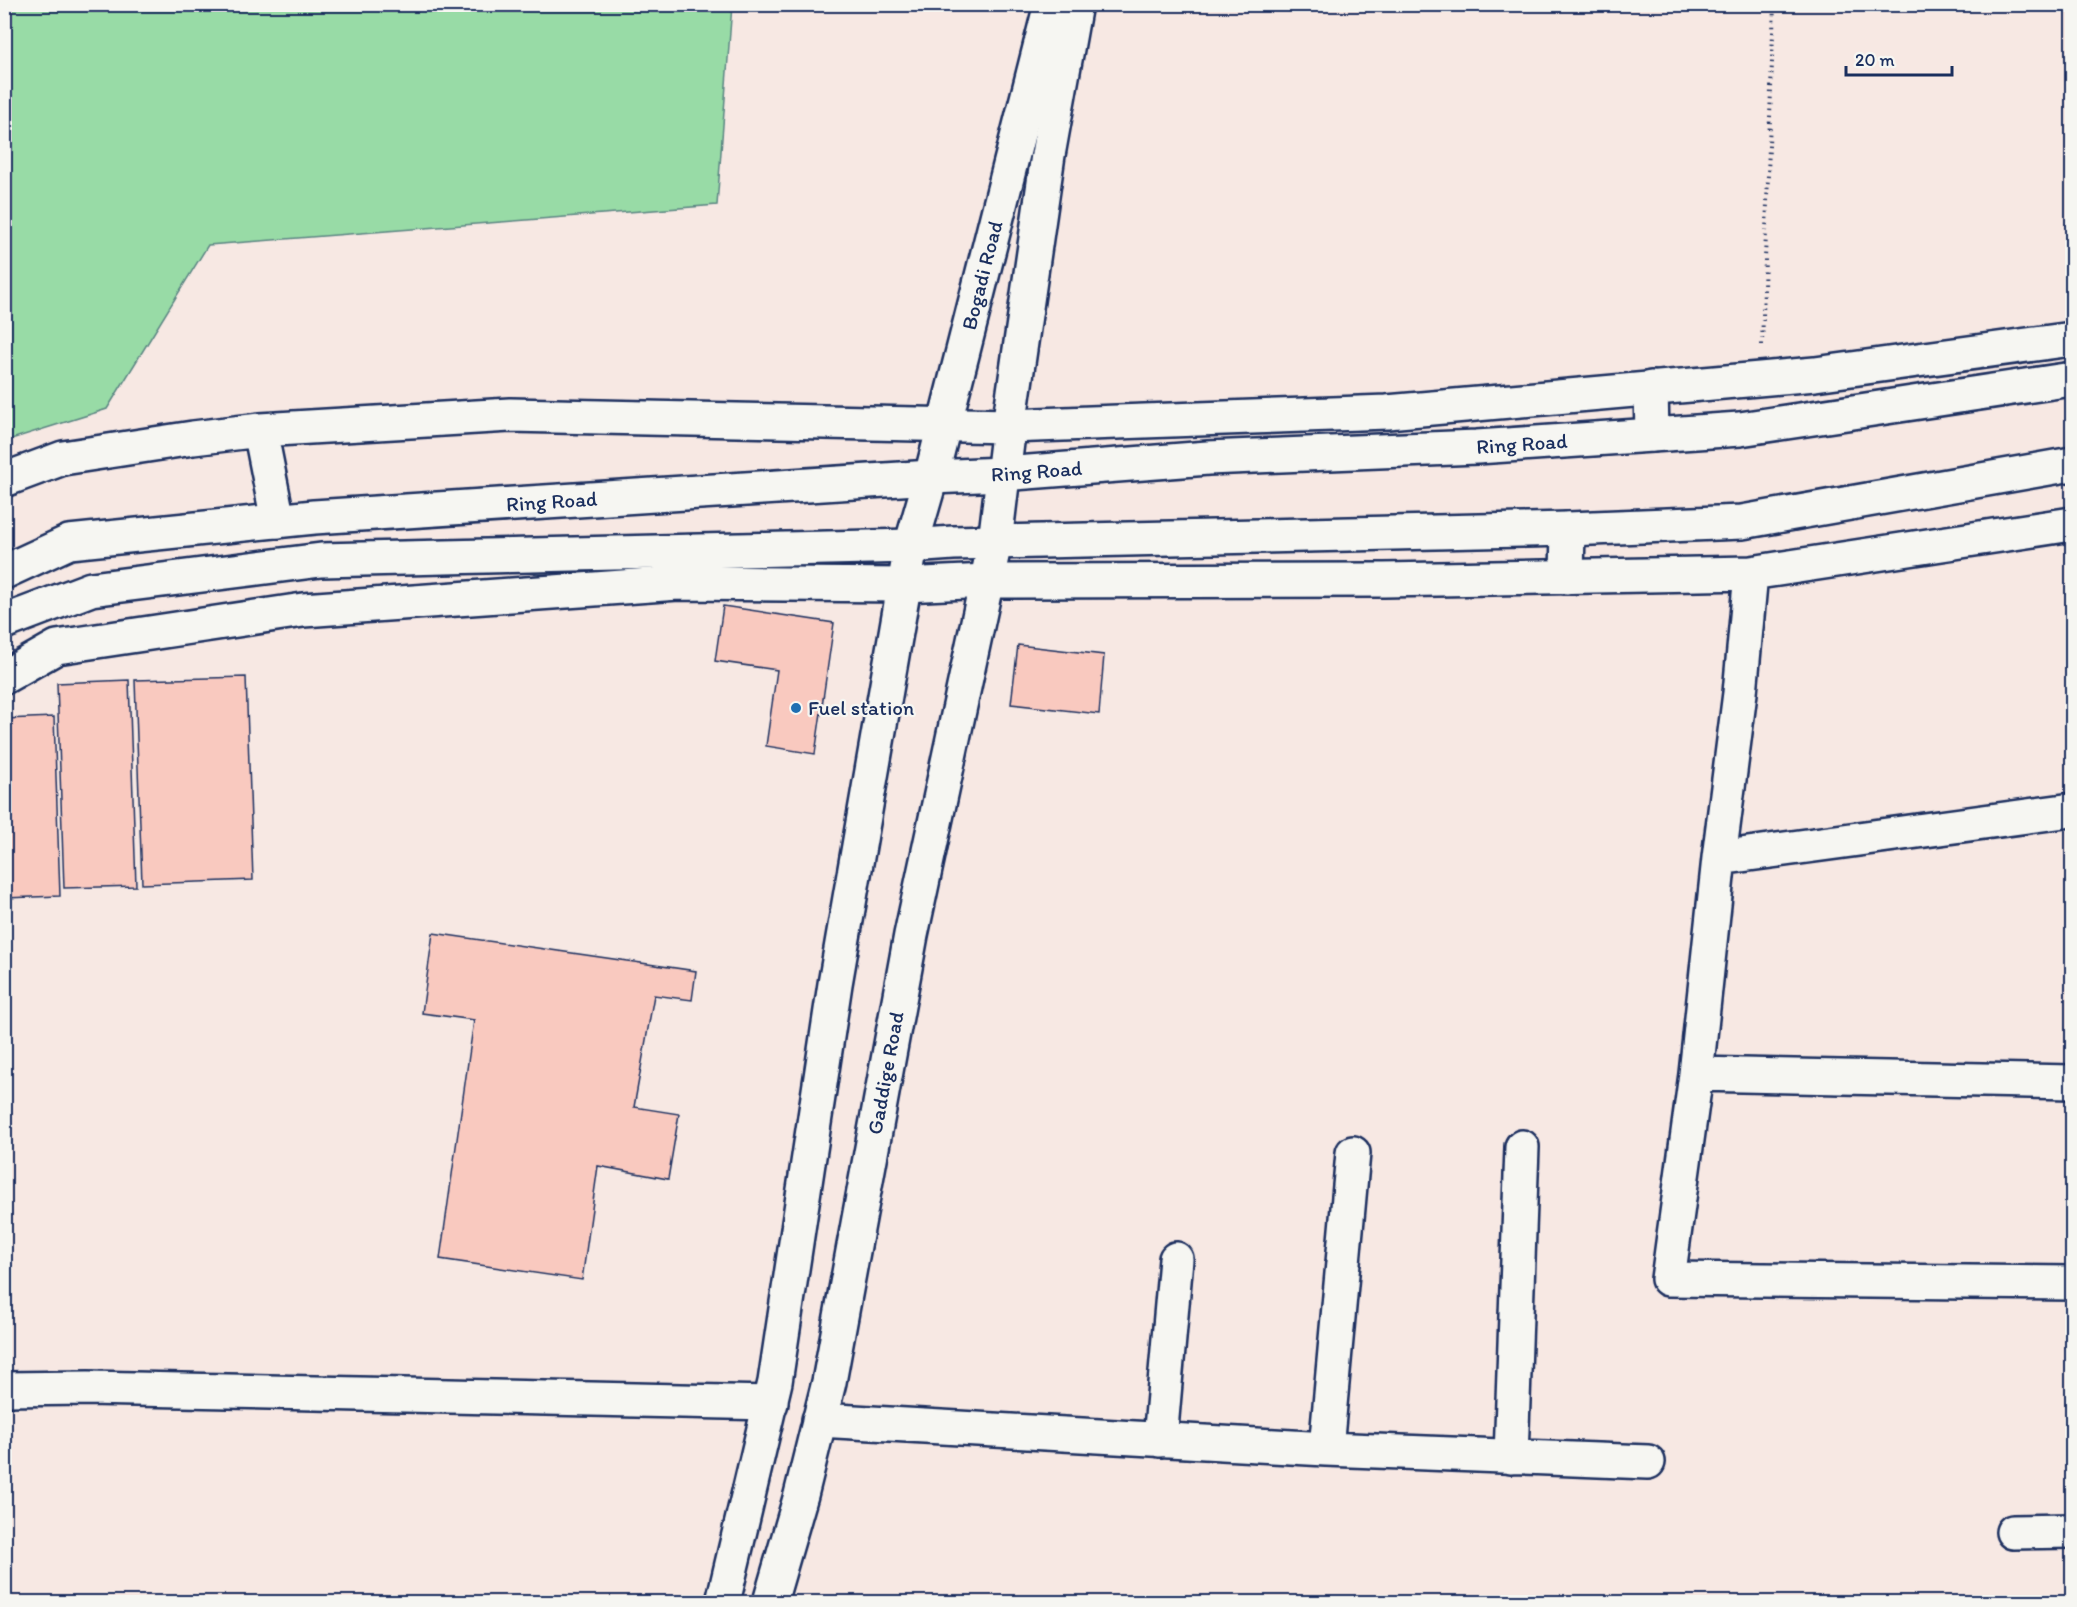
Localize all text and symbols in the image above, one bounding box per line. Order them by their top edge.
scale bar [1846,39,1952,77]
text: 20 m [1855,49,1895,71]
street label: Bogadi Road [956,217,1008,333]
street label: Ring Road [1475,428,1569,459]
street label: Ring Road [991,455,1084,486]
street label: Ring Road [505,486,599,517]
place label: Fuel station [808,695,914,720]
marker: Fuel station [789,701,803,715]
street label: Gaddige Road [862,1009,909,1136]

